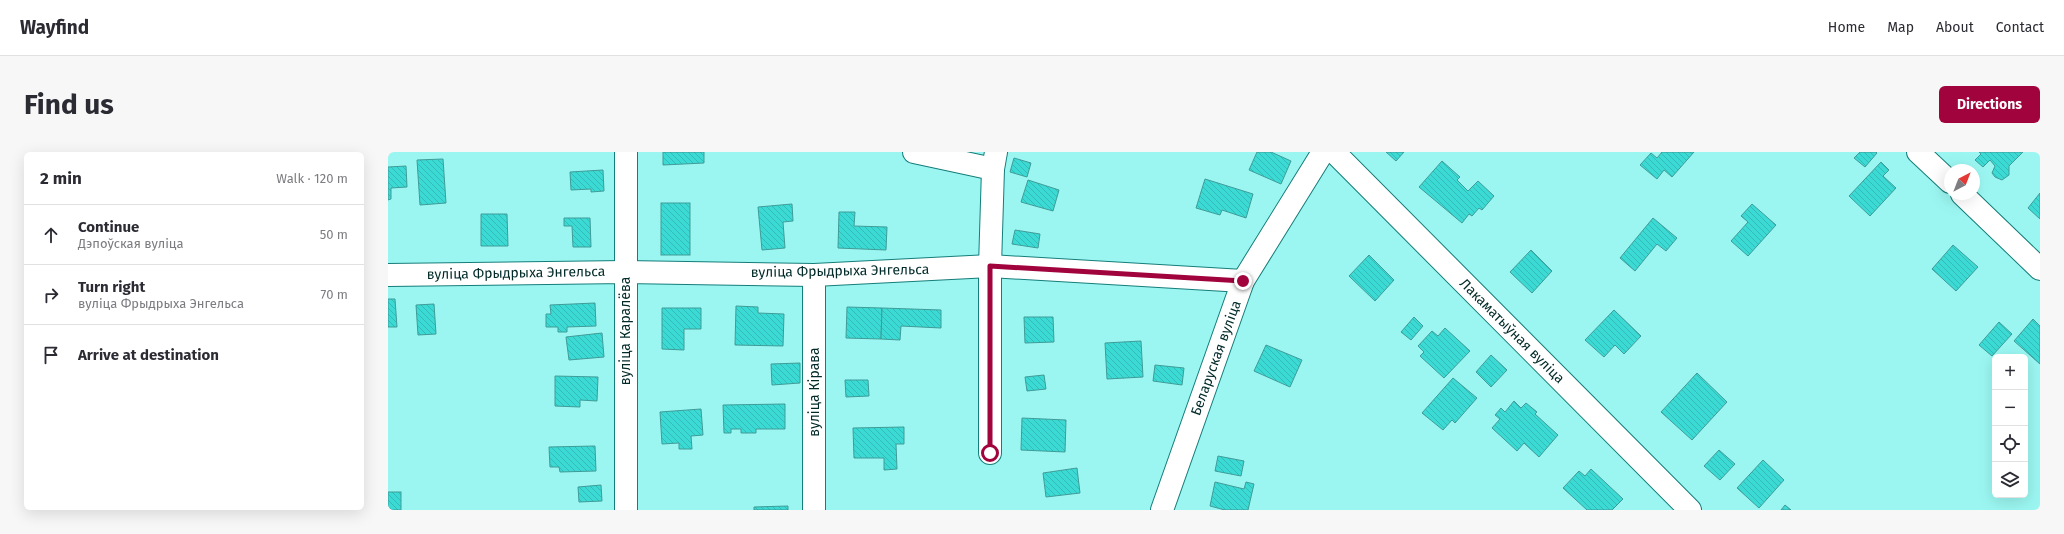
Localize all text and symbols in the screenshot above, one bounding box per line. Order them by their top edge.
text: Wayfind [20,16,89,39]
text: Home [1828,19,1865,36]
text: Map [1887,19,1914,36]
text: About [1936,19,1974,36]
text: Contact [1996,19,2044,36]
button: Directions [1939,86,2040,123]
text: Find us [24,88,114,121]
north arrow [1944,164,1980,200]
text: 2 min [40,168,82,189]
text: Walk · 120 m [276,171,348,186]
text: Continue [78,218,139,236]
icon: ahead [40,224,62,246]
text: 50 m [320,227,348,242]
text: Дэпоўская вуліца [78,236,183,251]
street label: вуліца Фрыдрыха Энгельса [750,261,930,281]
street label: вуліца Фрыдрыха Энгельса [426,263,606,283]
route end [1234,272,1252,290]
street label: Лакаматыўная вуліца [1456,275,1568,387]
street label: вуліца Каралёва [617,277,634,385]
text: Turn right [78,278,145,296]
icon: right [40,284,62,306]
text: 70 m [321,287,348,302]
text: вуліца Фрыдрыха Энгельса [78,296,244,311]
street label: Беларуская вуліца [1187,298,1245,418]
icon: arrive [40,344,62,366]
text: Arrive at destination [78,346,219,364]
street label: вуліца Кірава [806,347,823,437]
map controls [1992,354,2028,498]
button: + [1992,354,2028,390]
button: − [1992,390,2028,426]
button: locate [1992,426,2028,462]
route start [981,444,999,462]
button: layers [1992,462,2028,498]

